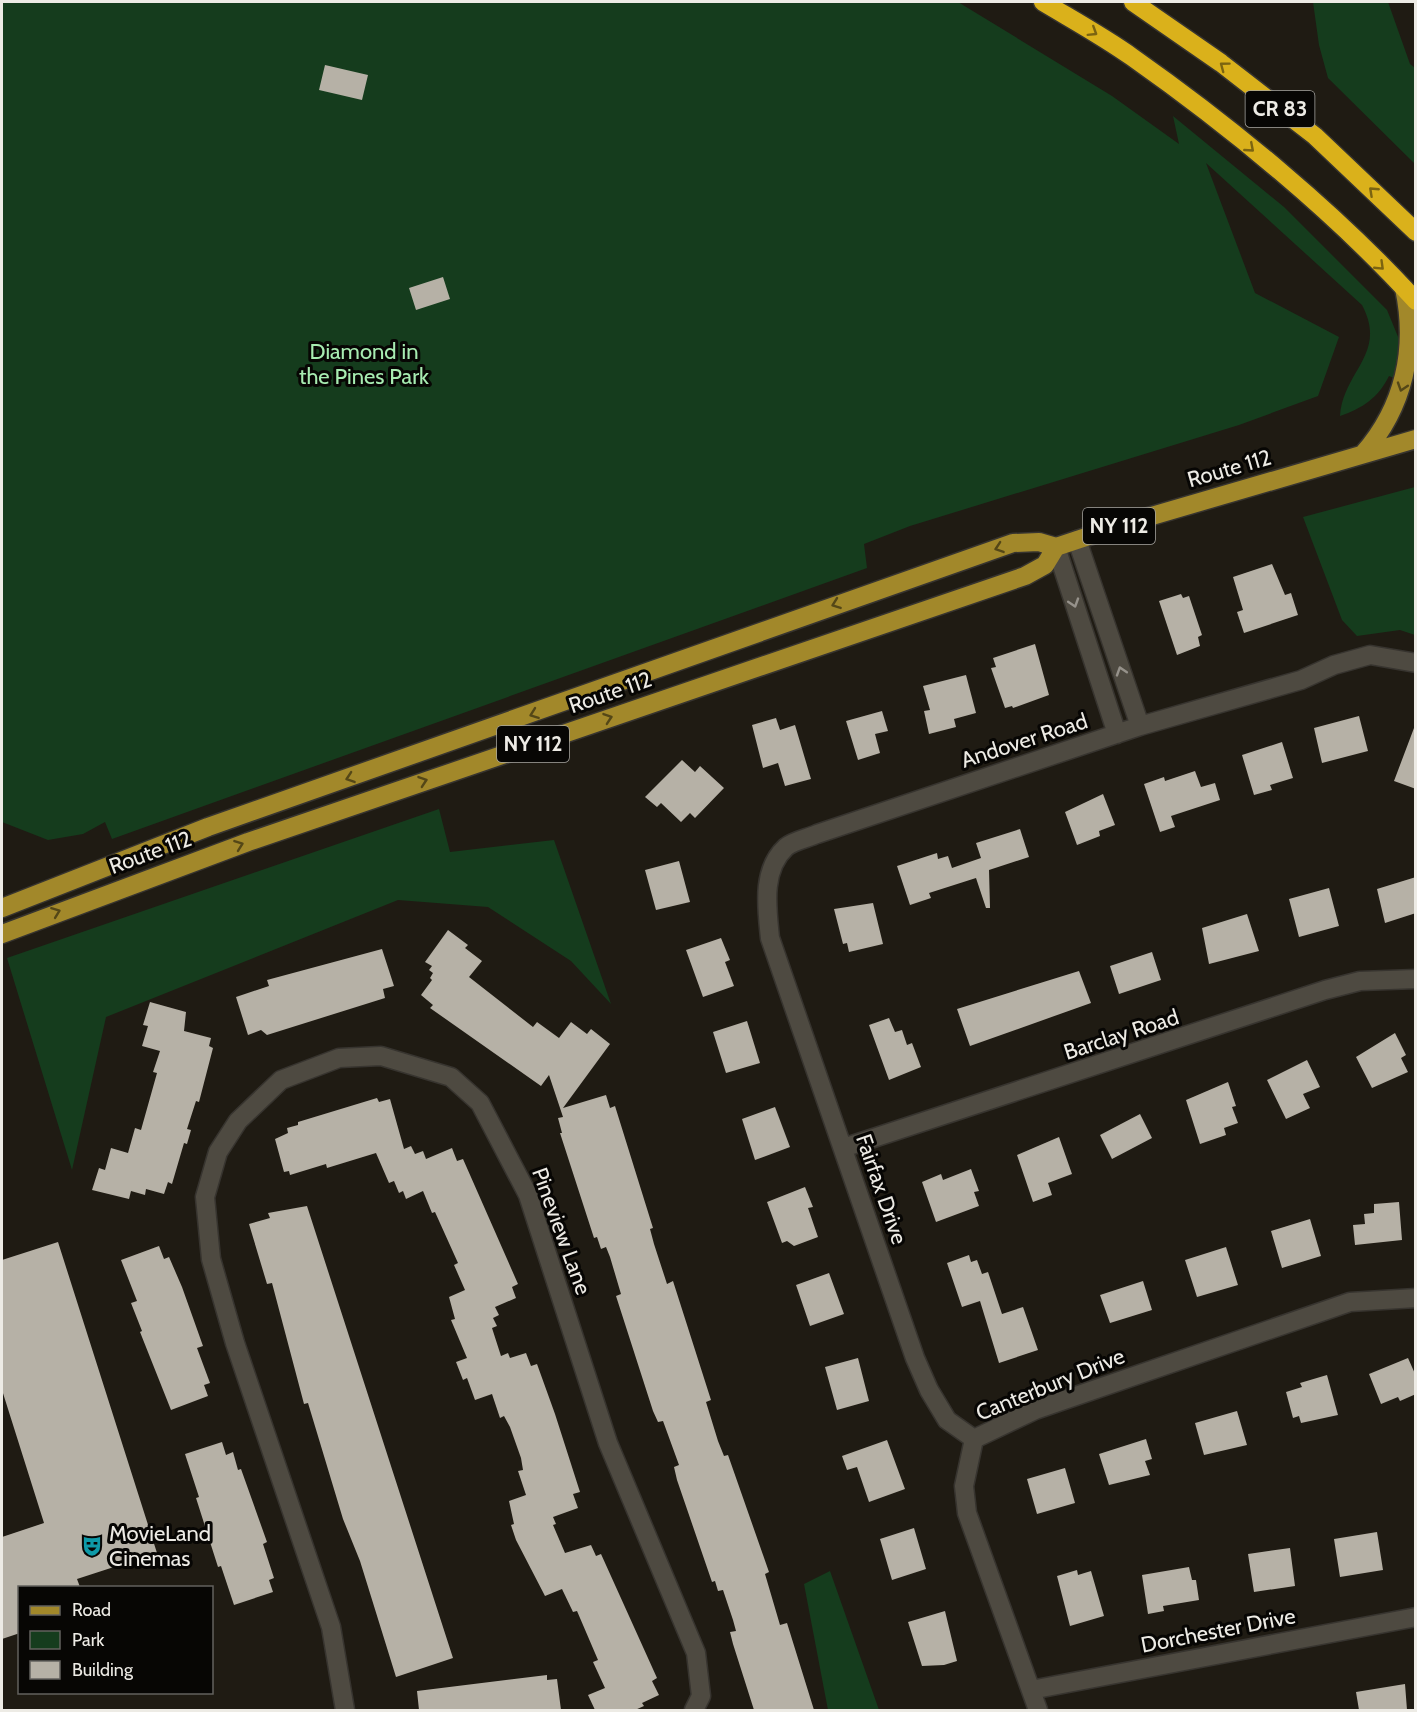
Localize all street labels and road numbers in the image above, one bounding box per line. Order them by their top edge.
road number: CR 83 [1246,91,1314,127]
street label: Route 112 [1184,444,1274,493]
road number: NY 112 [1083,508,1155,544]
street label: Route 112 [565,666,655,719]
street label: Andover Road [957,707,1091,774]
road number: NY 112 [497,726,569,762]
street label: Route 112 [105,825,195,880]
street label: Barclay Road [1060,1003,1182,1066]
street label: Fairfax Drive [850,1130,913,1248]
street label: Pineview Lane [526,1164,597,1298]
street label: Canterbury Drive [972,1342,1128,1427]
street label: Dorchester Drive [1139,1602,1298,1659]

